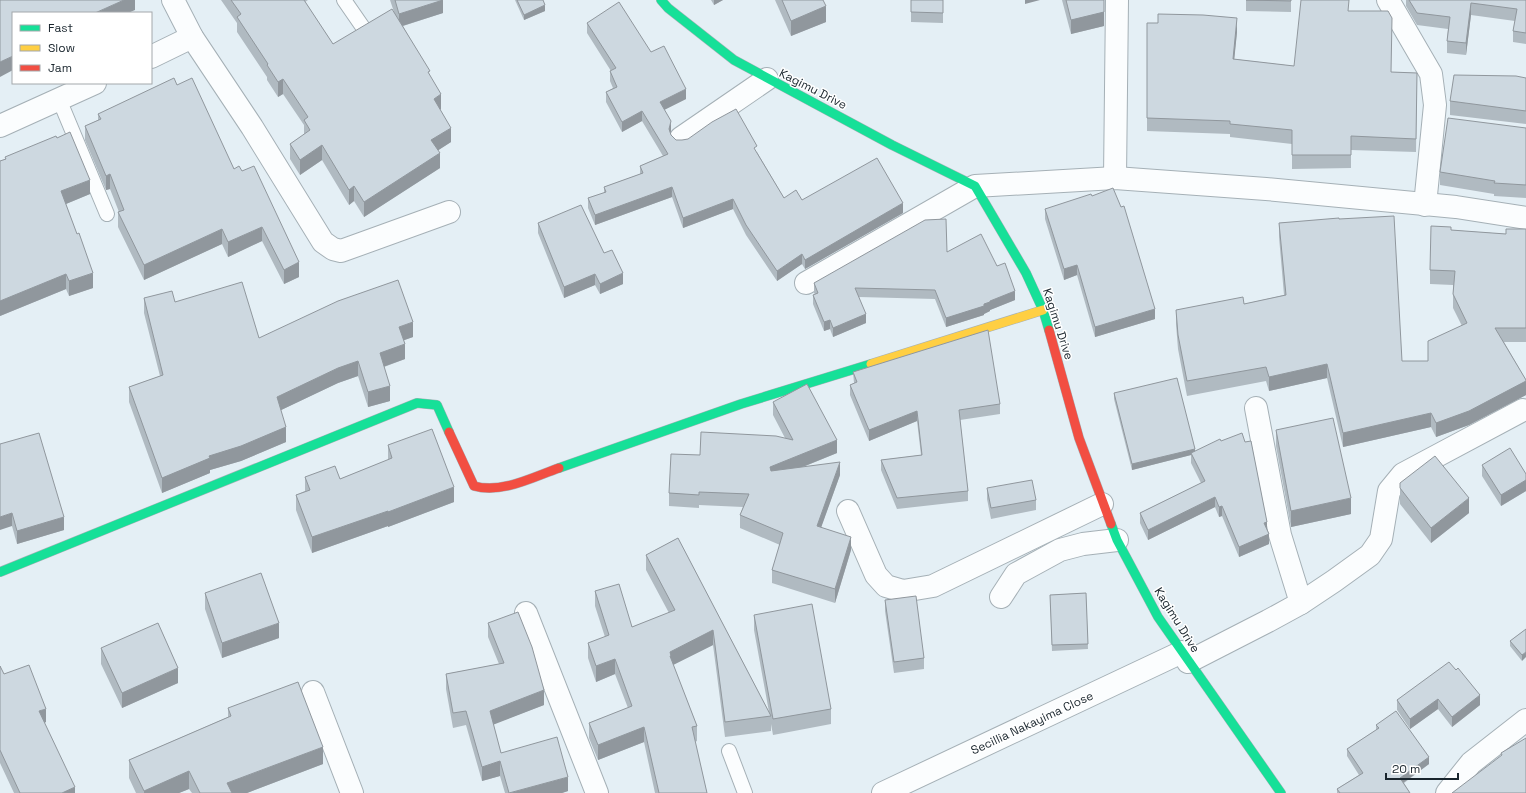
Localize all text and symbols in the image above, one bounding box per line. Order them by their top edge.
legend [12,12,152,84]
text: Fast [48,20,73,36]
text: Slow [48,40,75,56]
text: Jam [48,60,72,76]
street label: Kagimu Drive [776,65,850,113]
street label: Kagimu Drive [1039,286,1077,362]
street label: Kagimu Drive [1151,584,1203,656]
street label: Secillia Nakayima Close [968,688,1096,758]
scale bar [1386,755,1458,781]
text: 20 m [1392,761,1420,777]

